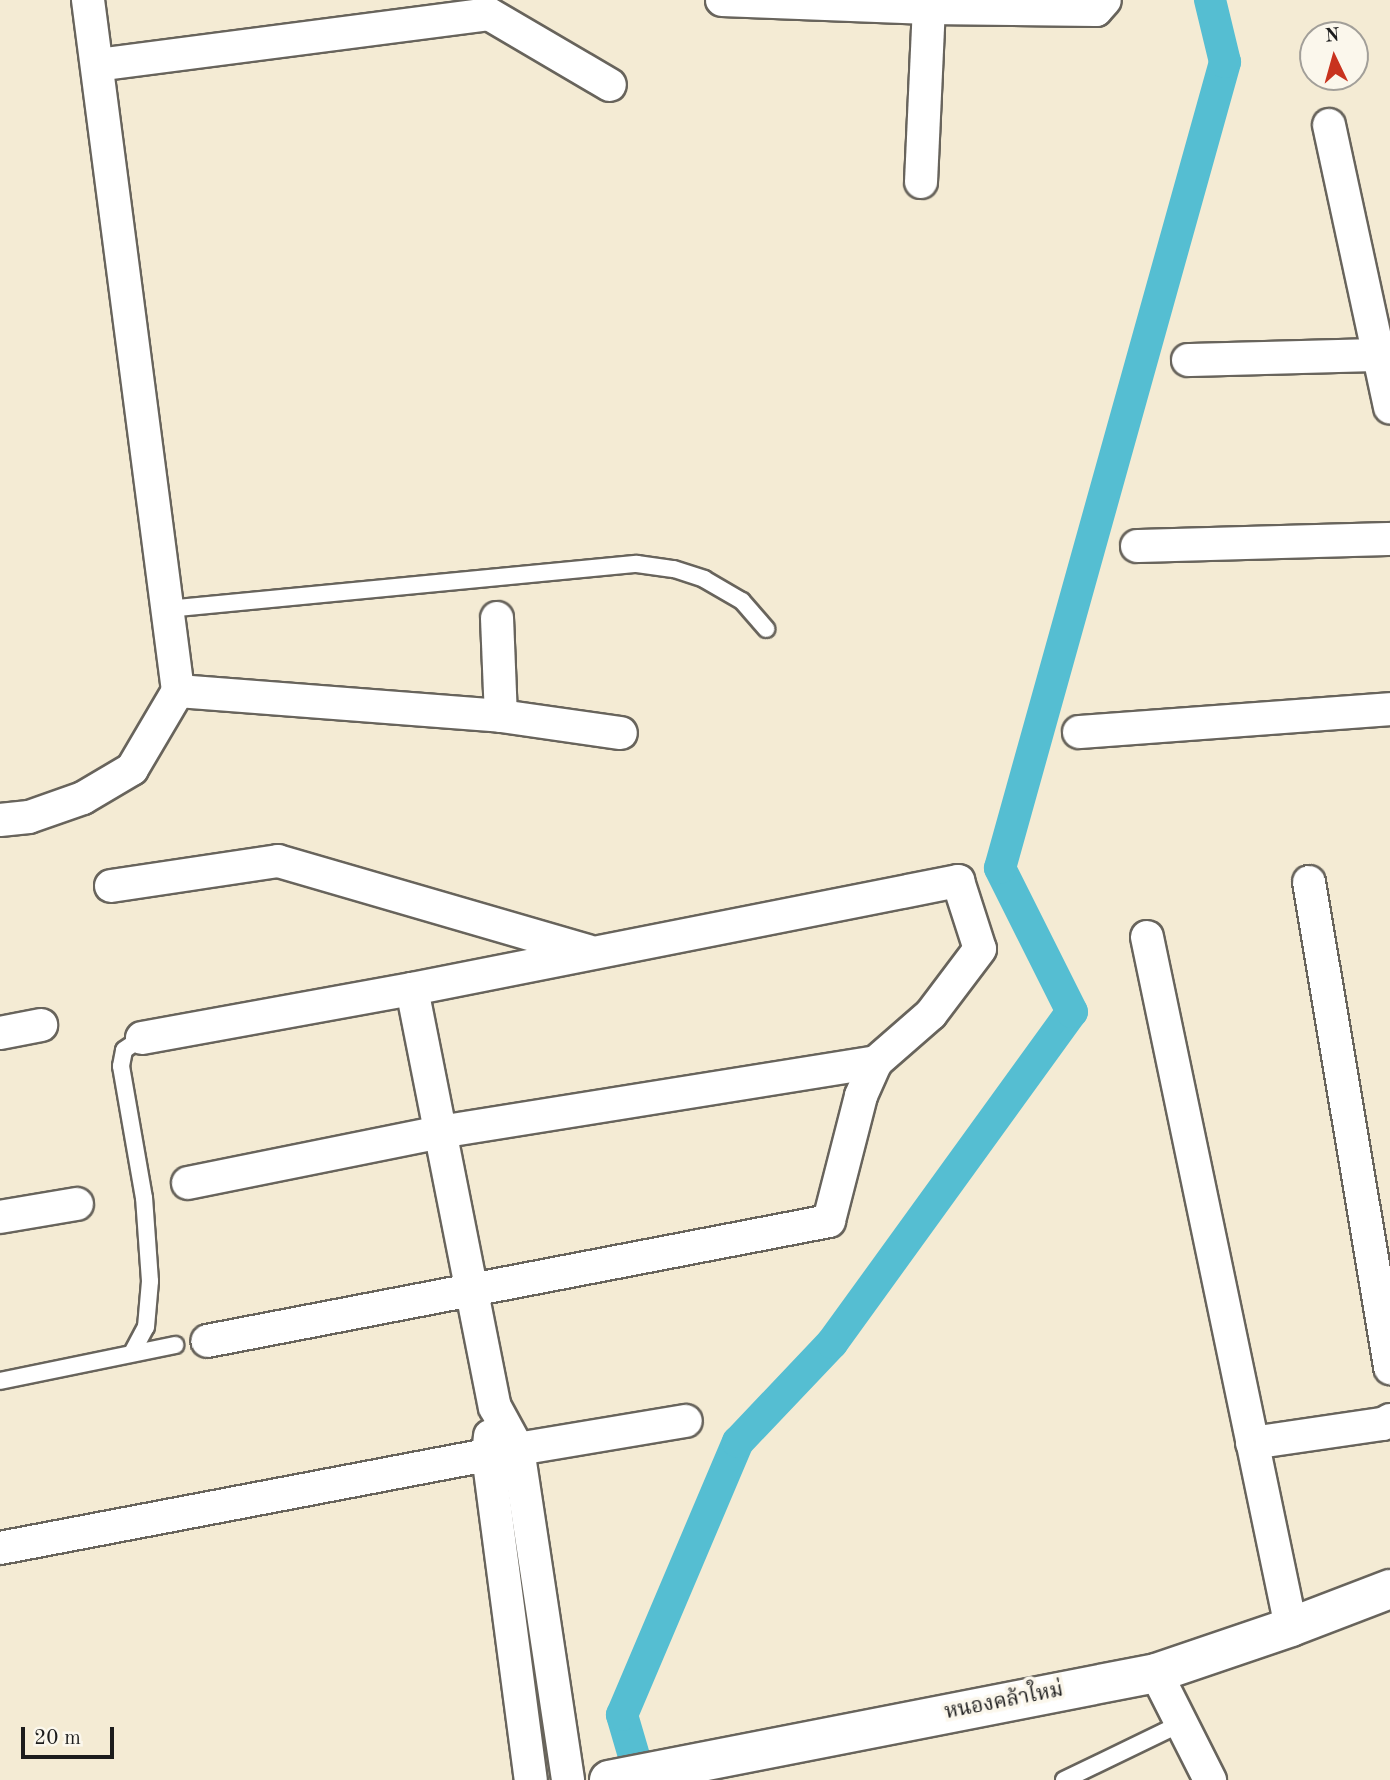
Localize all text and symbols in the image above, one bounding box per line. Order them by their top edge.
north arrow [1299,21,1369,91]
text: N [1324,26,1340,47]
street label: หนองคล้าใหม่ [943,1678,1065,1726]
scale bar [24,1714,117,1758]
text: 20 m [34,1728,81,1749]

